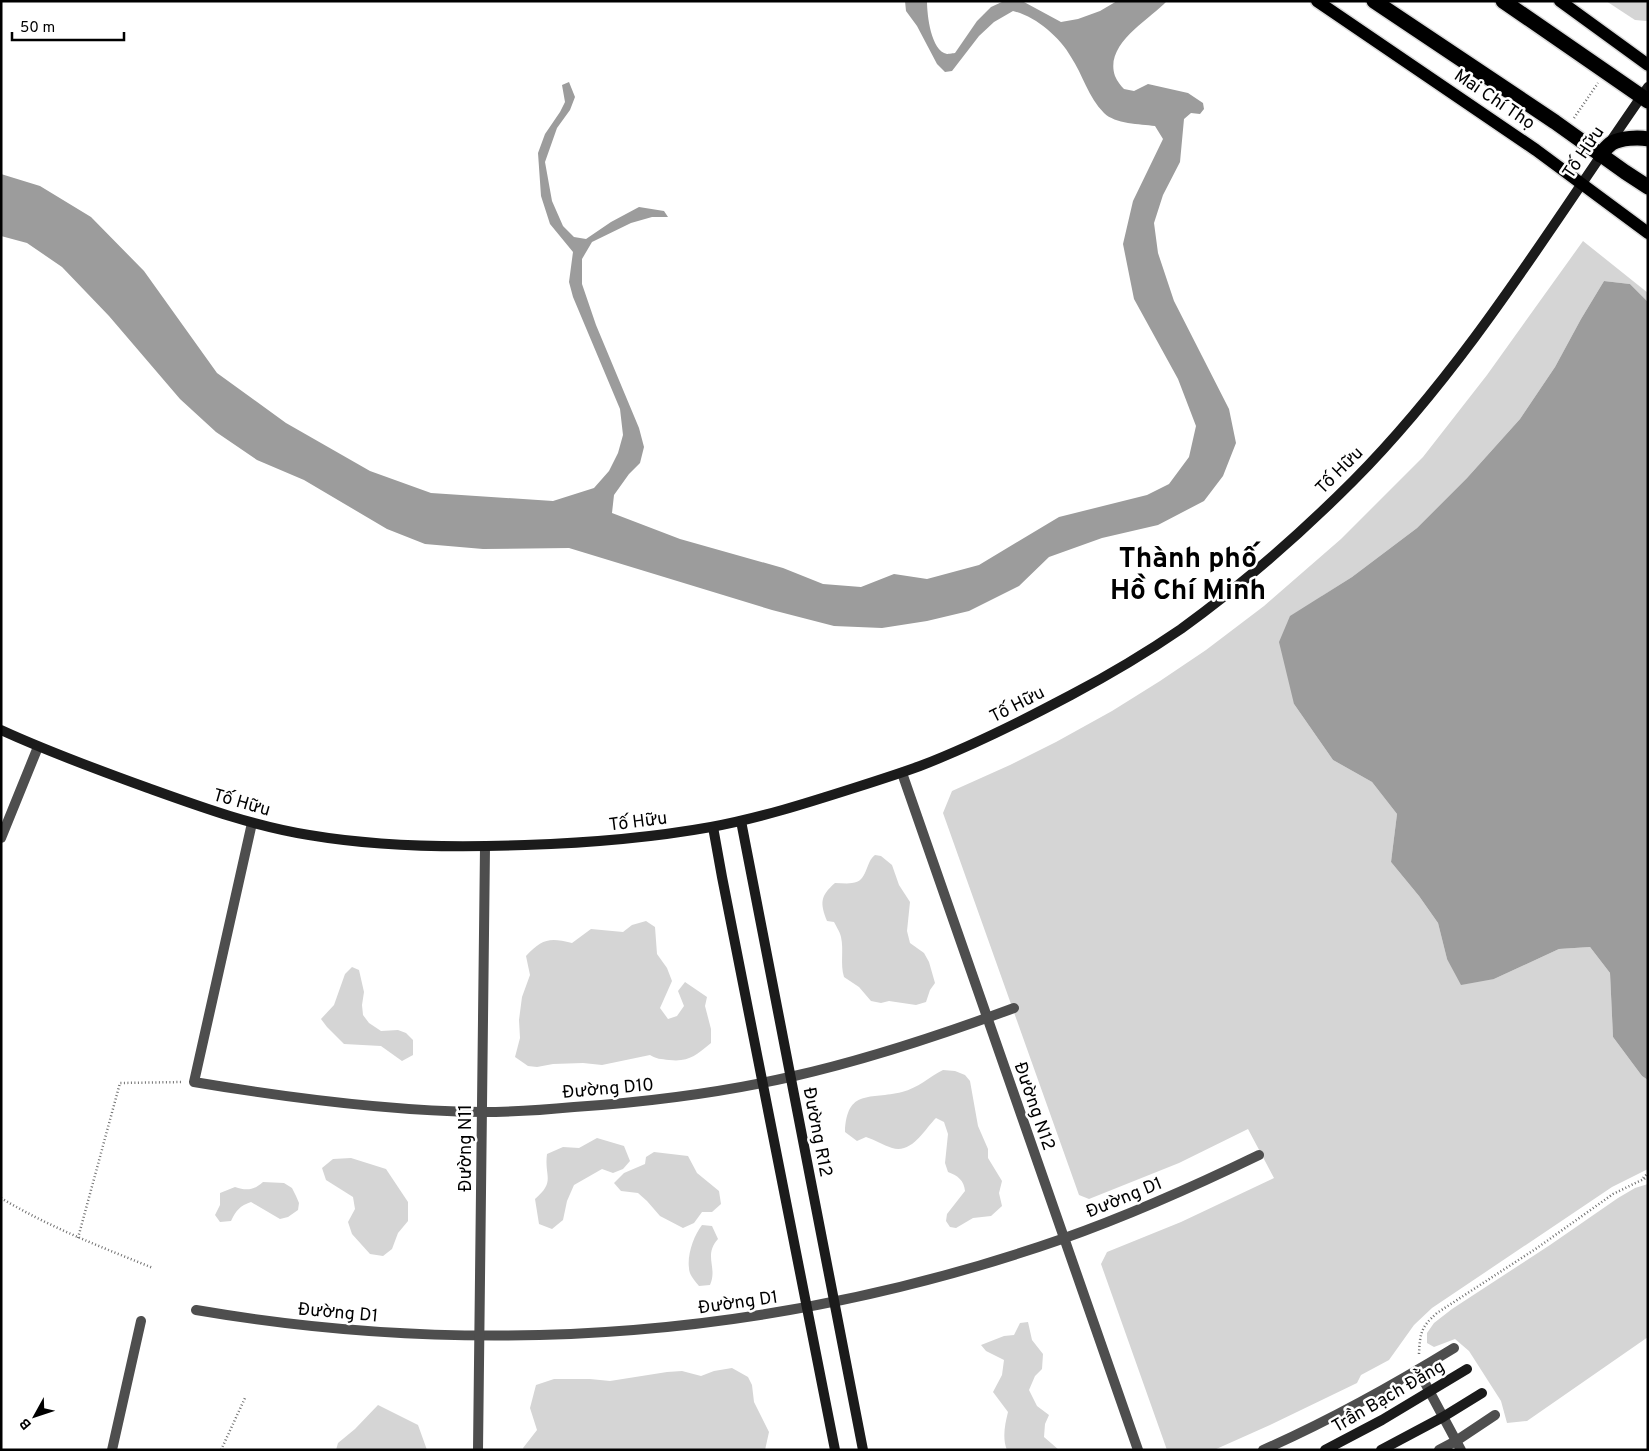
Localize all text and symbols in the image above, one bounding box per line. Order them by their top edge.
scale bar [12,10,125,42]
text: 50 m [20,19,55,38]
street label: Mai Chí Thọ [1449,65,1539,136]
street label: Tố Hữu [1557,121,1610,184]
street label: Tố Hữu [1310,441,1369,500]
district label: Thành phố Hồ Chí Minh [1110,541,1266,610]
street label: Tố Hữu [986,681,1049,729]
street label: Tố Hữu [210,783,273,823]
street label: Tố Hữu [608,807,669,837]
street label: Đường N12 [1008,1059,1059,1154]
street label: Đường D10 [561,1074,655,1105]
street label: Đường R12 [797,1085,837,1179]
street label: Đường N11 [455,1104,478,1192]
street label: Đường D1 [1083,1173,1166,1224]
street label: Đường D1 [697,1286,780,1320]
street label: Đường D1 [297,1299,379,1328]
street label: Trần Bạch Đằng [1327,1354,1449,1439]
north arrow [10,1391,60,1441]
text: B [17,1414,36,1433]

